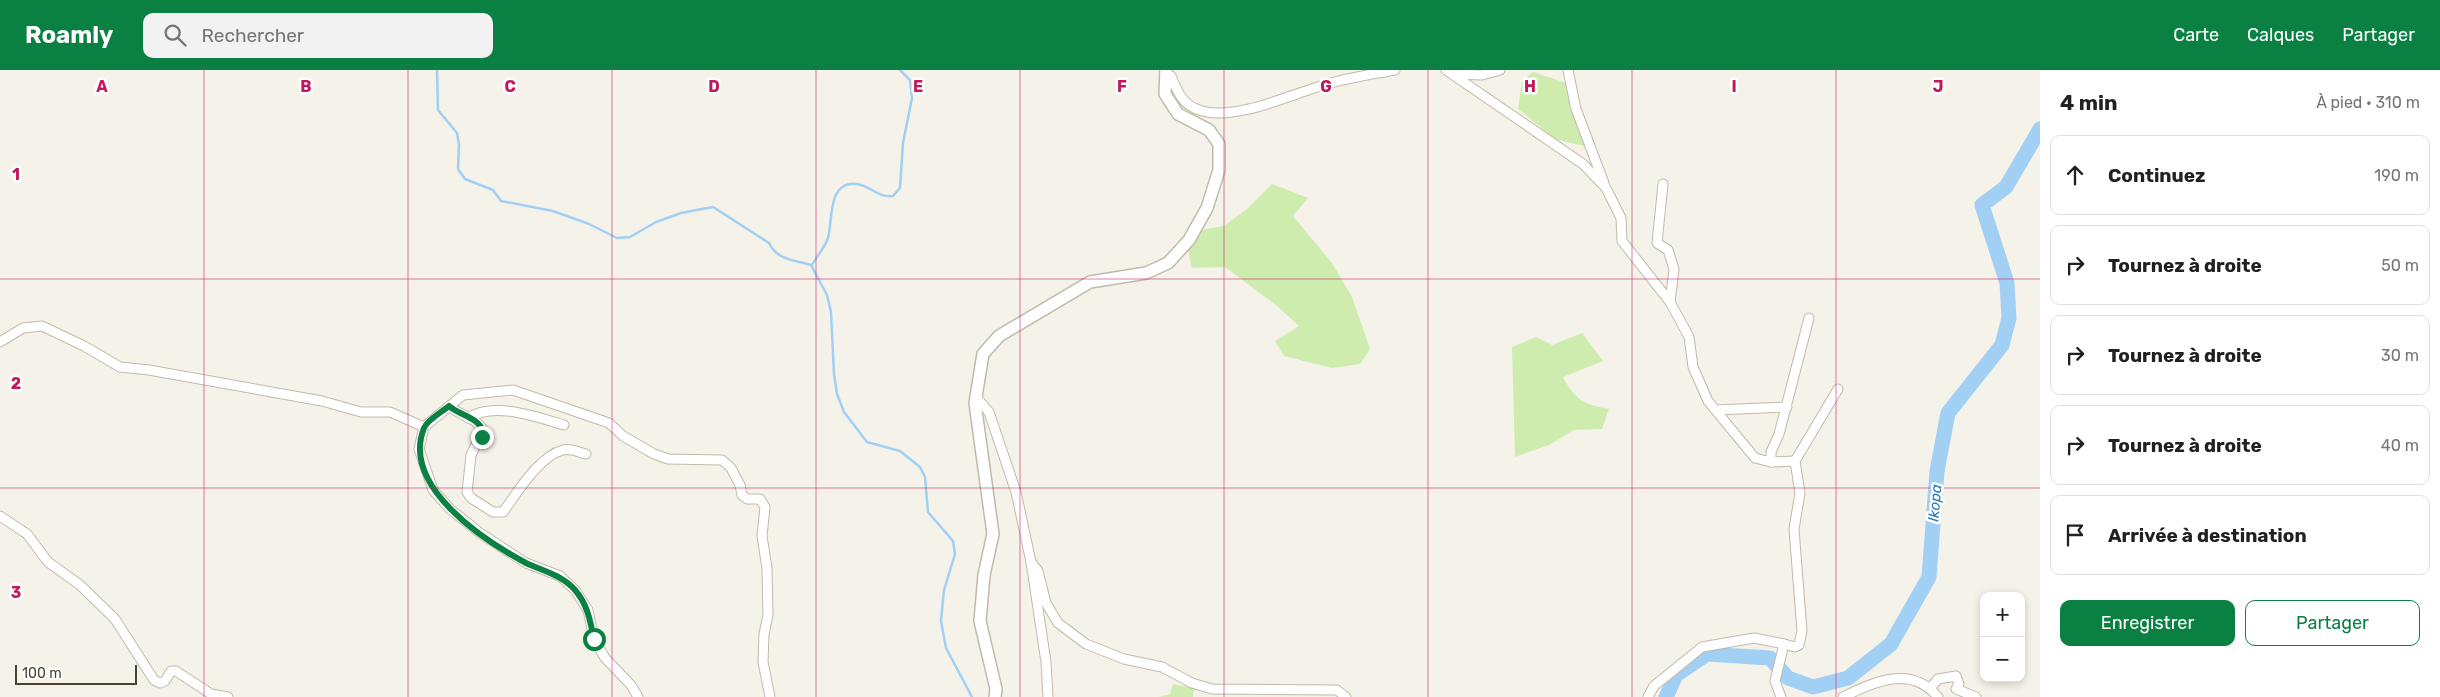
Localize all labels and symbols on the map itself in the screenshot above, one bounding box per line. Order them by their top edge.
text: A [96,77,108,96]
text: B [300,77,312,96]
text: C [504,77,516,96]
text: D [708,77,720,96]
text: E [913,77,923,96]
text: F [1117,77,1127,96]
text: G [1320,77,1332,96]
text: H [1524,77,1536,96]
text: I [1731,77,1737,96]
text: J [1933,77,1943,96]
text: 1 [12,165,20,184]
text: 2 [11,374,21,393]
route end [471,426,494,449]
water label: Ikopa [1924,483,1946,523]
text: 3 [11,583,21,602]
route start [583,628,606,651]
scale bar [15,662,138,685]

